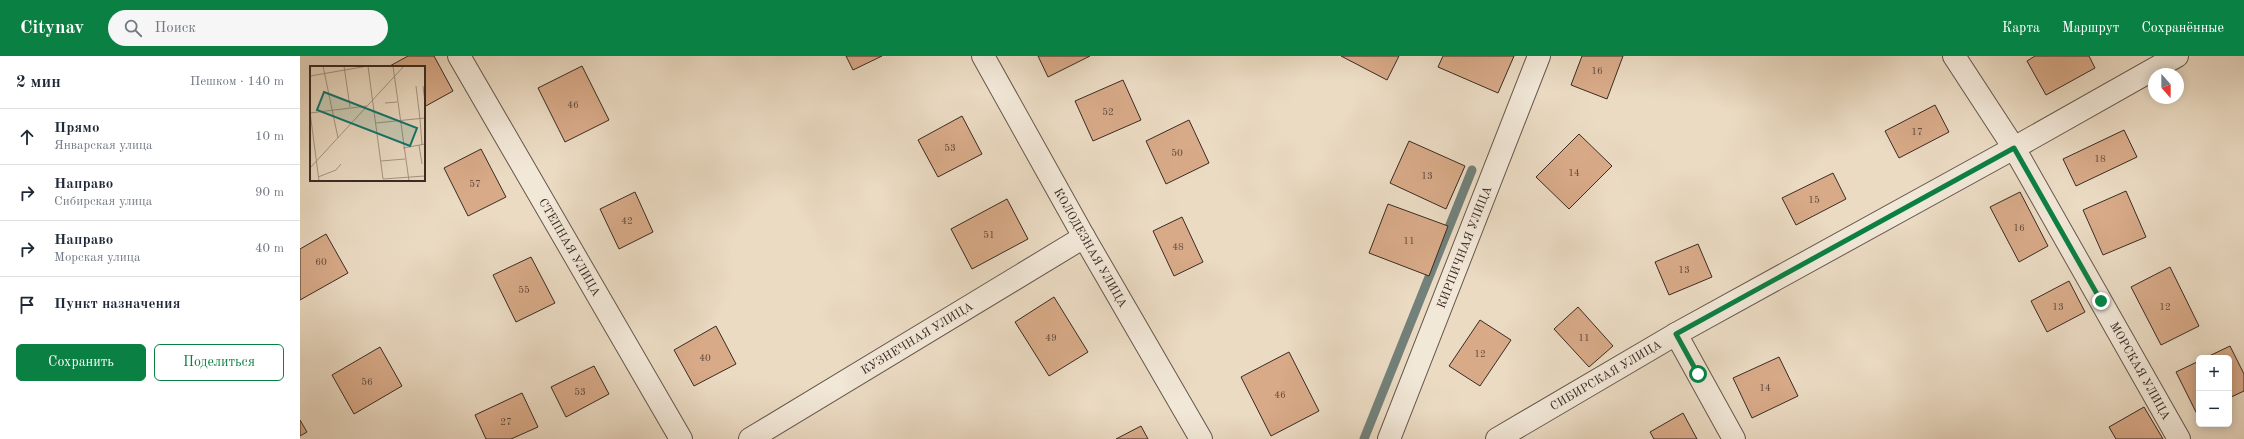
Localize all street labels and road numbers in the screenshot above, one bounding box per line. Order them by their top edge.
street label: КИРПИЧНАЯ УЛИЦА [1436,185,1494,310]
street label: КОЛОДЕЗНАЯ УЛИЦА [1051,187,1129,310]
street label: СТЕПНАЯ УЛИЦА [536,197,602,299]
street label: КУЗНЕЧНАЯ УЛИЦА [859,301,975,377]
street label: МОРСКАЯ УЛИЦА [2107,320,2172,422]
street label: СИБИРСКАЯ УЛИЦА [1548,339,1664,413]

